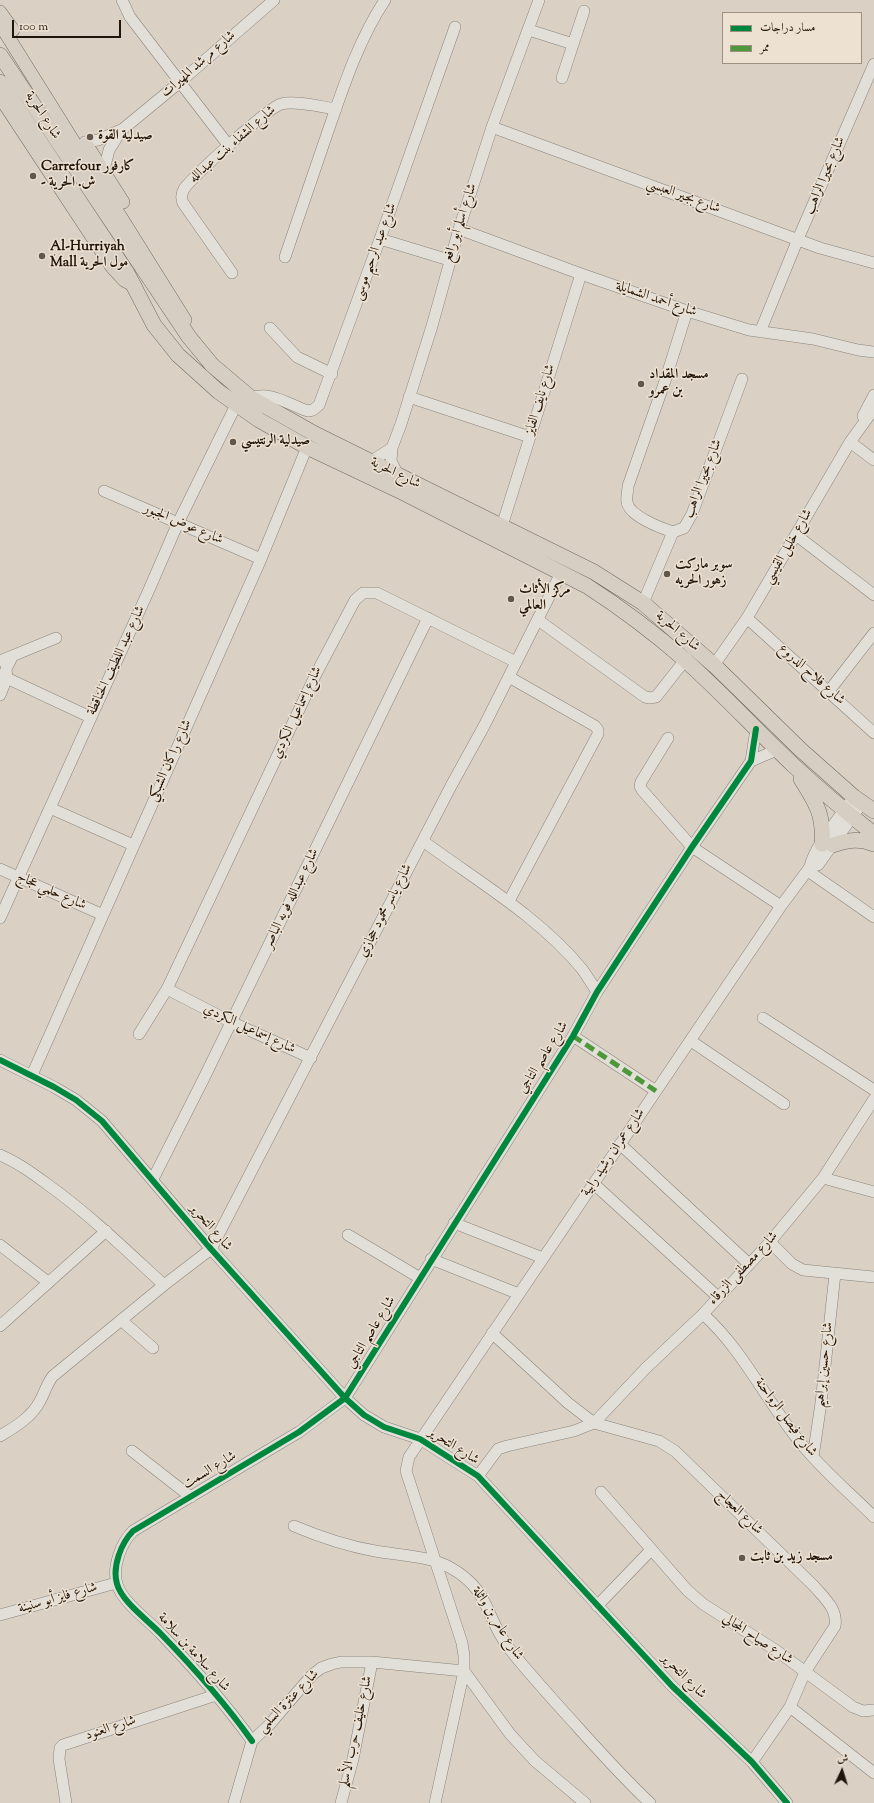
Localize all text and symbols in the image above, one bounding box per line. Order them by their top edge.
scale bar [14,12,123,38]
legend [722,12,862,64]
text: 100 m [19,18,48,36]
text: مسار دراجات [760,19,816,37]
street label: شارع مرشد المهيرات [158,28,240,102]
text: ممر [760,39,770,57]
street label: شارع الحرية [20,89,64,143]
street label: شارع الشفاء بنت عبدالله [186,103,280,187]
place label: صيدلية القوة [98,129,153,145]
marker: صيدلية القوة [85,132,95,142]
street label: شارع بحيرا الراهب [802,134,850,218]
place label: Carrefour كارفور - ش. الحرية [41,160,135,192]
marker: Carrefour كارفور - ش. الحرية [28,171,38,181]
street label: شارع بجير العبسي [644,176,722,218]
street label: شارع أسلم أبو رافع [440,182,482,264]
street label: شارع عبد الرحيم موسى [351,201,401,303]
place label: ِAl-Hurriyah Mall مول الحرية [50,240,128,272]
marker: ِAl-Hurriyah Mall مول الحرية [37,251,47,261]
street label: شارع أحمد الشمايلة [613,278,699,322]
street label: شارع نايف الفايز [522,362,560,438]
place label: مسجد المقداد بن عمرو [649,368,709,400]
marker: مسجد المقداد بن عمرو [636,379,646,389]
place label: صيدلية الرنتيسي [241,434,310,450]
marker: صيدلية الرنتيسي [228,437,238,447]
street label: شارع بحيرا الراهب [681,437,727,521]
street label: شارع الحرية [367,455,423,493]
street label: شارع عوض الجبور [141,501,225,549]
street label: شارع خليل القيسي [761,507,817,587]
place label: سوبر ماركت زهور الحريه [675,558,732,590]
marker: سوبر ماركت زهور الحريه [662,569,672,579]
place label: مركز الأثاث العالمي [519,583,571,616]
marker: مركز الأثاث العالمي [506,594,516,604]
street label: شارع عبد اللطيف الحناقطة [84,603,150,719]
street label: شارع الحرية [651,608,703,656]
street label: شارع فلاح الدروع [774,641,848,709]
street label: شارع إسماعيل الكردي [269,664,327,762]
street label: شارع راكان الشبكي [145,717,197,805]
street label: شارع عبدالله فويه الباصر [261,846,323,952]
street label: شارع ياسر محمود حجازي [355,862,417,960]
street label: شارع حلمي عجاج [14,869,88,915]
street label: شارع إسماعيل الكردي [200,1001,298,1059]
street label: شارع عاصم التاجي [515,1019,573,1097]
street label: شارع عمران رشيد رابية [578,1106,650,1200]
street label: شارع التحرير [185,1201,235,1255]
street label: شارع مصطفى الزرقاء [706,1229,782,1309]
street label: شارع عاصم التاجي [344,1294,400,1372]
street label: شارع حسين إبراهيم [812,1321,838,1409]
street label: شارع فيصل الرواحنة [750,1376,820,1460]
street label: شارع التحرير [424,1425,482,1469]
street label: شارع السمت [180,1448,240,1494]
street label: شارع العجاج [712,1487,766,1539]
place label: مسجد زيد بن ثابت [750,1550,833,1566]
marker: مسجد زيد بن ثابت [737,1553,747,1563]
street label: شارع فايز أبو سنينة [17,1580,99,1618]
street label: شارع عامر بن واثلة [468,1584,526,1664]
street label: شارع سلامة بن سلامة [153,1610,233,1696]
street label: شارع صياح المجالي [718,1611,796,1669]
street label: شارع التحرير [657,1651,709,1703]
street label: شارع عنترة السلمي [255,1667,323,1737]
street label: شارع خليف حرب الأسلم [337,1675,377,1789]
street label: شارع العنود [83,1713,139,1745]
north arrow [822,1751,862,1791]
text: ش [837,1751,849,1767]

